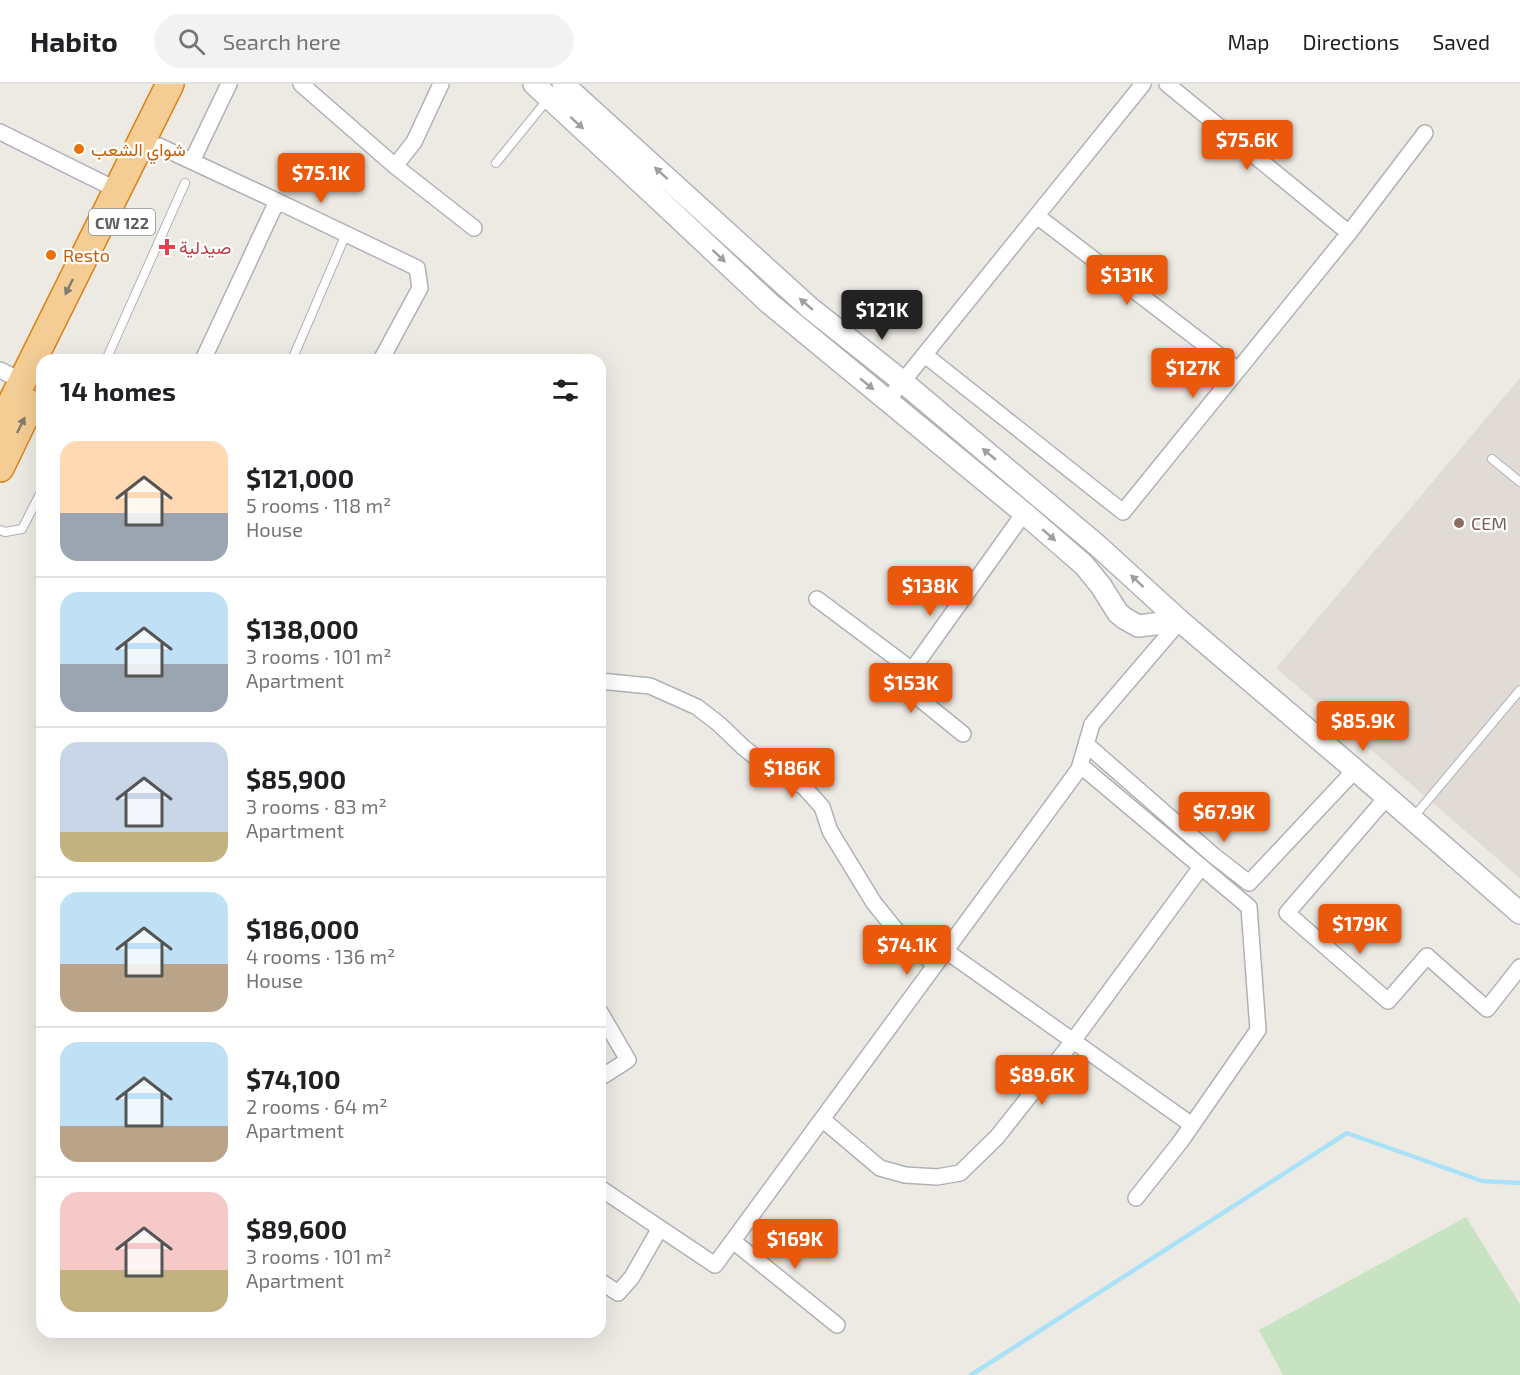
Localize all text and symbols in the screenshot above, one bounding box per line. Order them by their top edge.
search box [154,14,574,68]
text: Habito [30,24,118,58]
icon: search [175,25,208,58]
text: Search here [223,28,341,54]
text: Map [1227,29,1270,54]
text: Directions [1303,29,1399,54]
text: Saved [1432,29,1490,54]
one-way arrow [569,116,583,130]
pin: $75.6K [1198,120,1296,171]
text: $75.6K [1216,127,1278,151]
place label: شواي الشعب [91,138,186,165]
marker: شواي الشعب [72,142,86,156]
pin: $75.1K [272,153,370,204]
text: $75.1K [292,160,350,184]
one-way arrow [654,166,669,180]
road number: CW 122 [89,209,155,235]
place label: صيدلية [179,236,231,258]
marker: صيدلية [160,240,174,254]
place label: Resto [63,244,110,266]
marker: Resto [44,248,58,262]
one-way arrow [712,249,726,263]
pin: $131K [1085,255,1169,306]
text: $131K [1101,262,1153,286]
one-way arrow [64,278,74,295]
pin: $121K [840,290,924,341]
text: $121K [855,297,909,321]
one-way arrow [799,298,814,311]
pin: $127K [1151,348,1235,399]
text: $127K [1165,355,1221,379]
icon: filters [549,374,582,407]
text: 14 homes [60,375,176,406]
one-way arrow [859,377,874,390]
one-way arrow [16,417,26,434]
one-way arrow [982,448,997,461]
text: $121,000 [246,462,354,493]
icon: home [108,465,180,537]
text: 5 rooms · 118 m² [246,493,391,517]
place label: CEM [1471,512,1507,534]
marker: CEM [1452,516,1466,530]
text: House [246,517,303,541]
one-way arrow [1041,528,1056,541]
pin: $138K [888,566,972,617]
text: $138K [902,573,958,597]
one-way arrow [1130,575,1145,588]
text: $138,000 [246,613,359,644]
icon: home [108,616,180,688]
text: 3 rooms · 101 m² [246,644,392,668]
pin: $153K [869,663,953,714]
text: Apartment [246,668,344,692]
text: $153K [883,670,939,694]
pin: $85.9K [1314,701,1412,752]
text: $85.9K [1331,708,1395,732]
pin: $186K [750,748,834,799]
text: $186K [763,755,821,779]
text: $85,900 [246,763,346,794]
icon: home [108,766,180,838]
pin: $67.9K [1175,792,1273,843]
text: 3 rooms · 83 m² [246,794,387,818]
text: $67.9K [1193,799,1255,823]
text: Apartment [246,818,344,842]
pin: $179K [1318,904,1402,955]
text: $179K [1332,911,1388,935]
text: $186,000 [246,913,359,944]
icon: home [108,916,180,988]
pin: $74.1K [858,925,956,976]
text: $74.1K [877,932,937,956]
text: 4 rooms · 136 m² [246,944,395,968]
text: House [246,968,303,992]
pin: $89.6K [993,1055,1091,1106]
text: $89.6K [1009,1062,1075,1086]
text: $74,100 [246,1063,341,1094]
icon: home [108,1066,180,1138]
text: 2 rooms · 64 m² [246,1094,388,1118]
text: Apartment [246,1118,344,1142]
text: $89,600 [246,1213,347,1244]
icon: home [108,1216,180,1288]
pin: $169K [753,1219,837,1270]
text: $169K [767,1226,823,1250]
text: 3 rooms · 101 m² [246,1244,392,1268]
text: Apartment [246,1268,344,1292]

